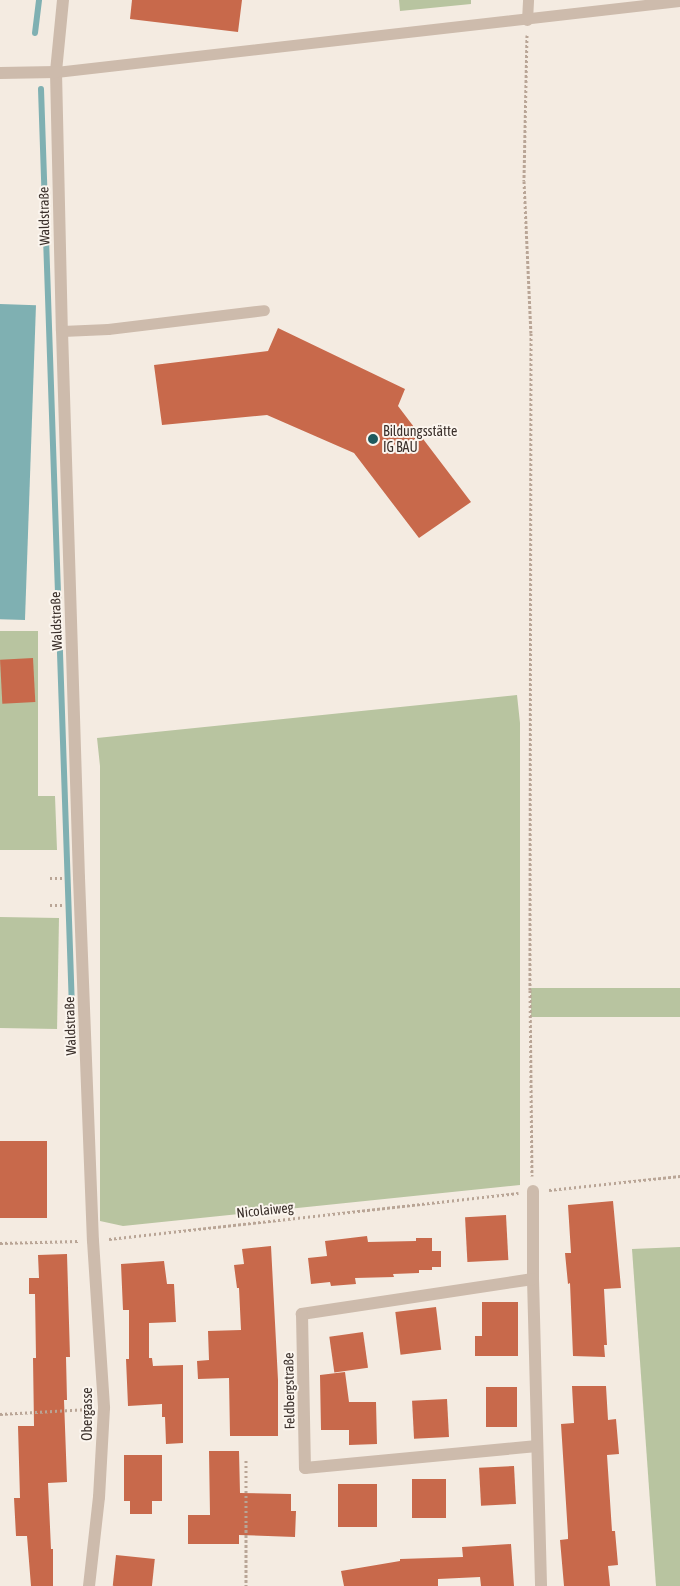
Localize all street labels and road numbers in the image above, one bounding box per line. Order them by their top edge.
street label: Waldstraße [35,186,53,246]
street label: Waldstraße [47,591,65,651]
street label: Waldstraße [61,996,79,1056]
street label: Nicolaiweg [236,1199,294,1221]
street label: Feldbergstraße [280,1352,298,1430]
street label: Obergasse [79,1387,95,1441]

